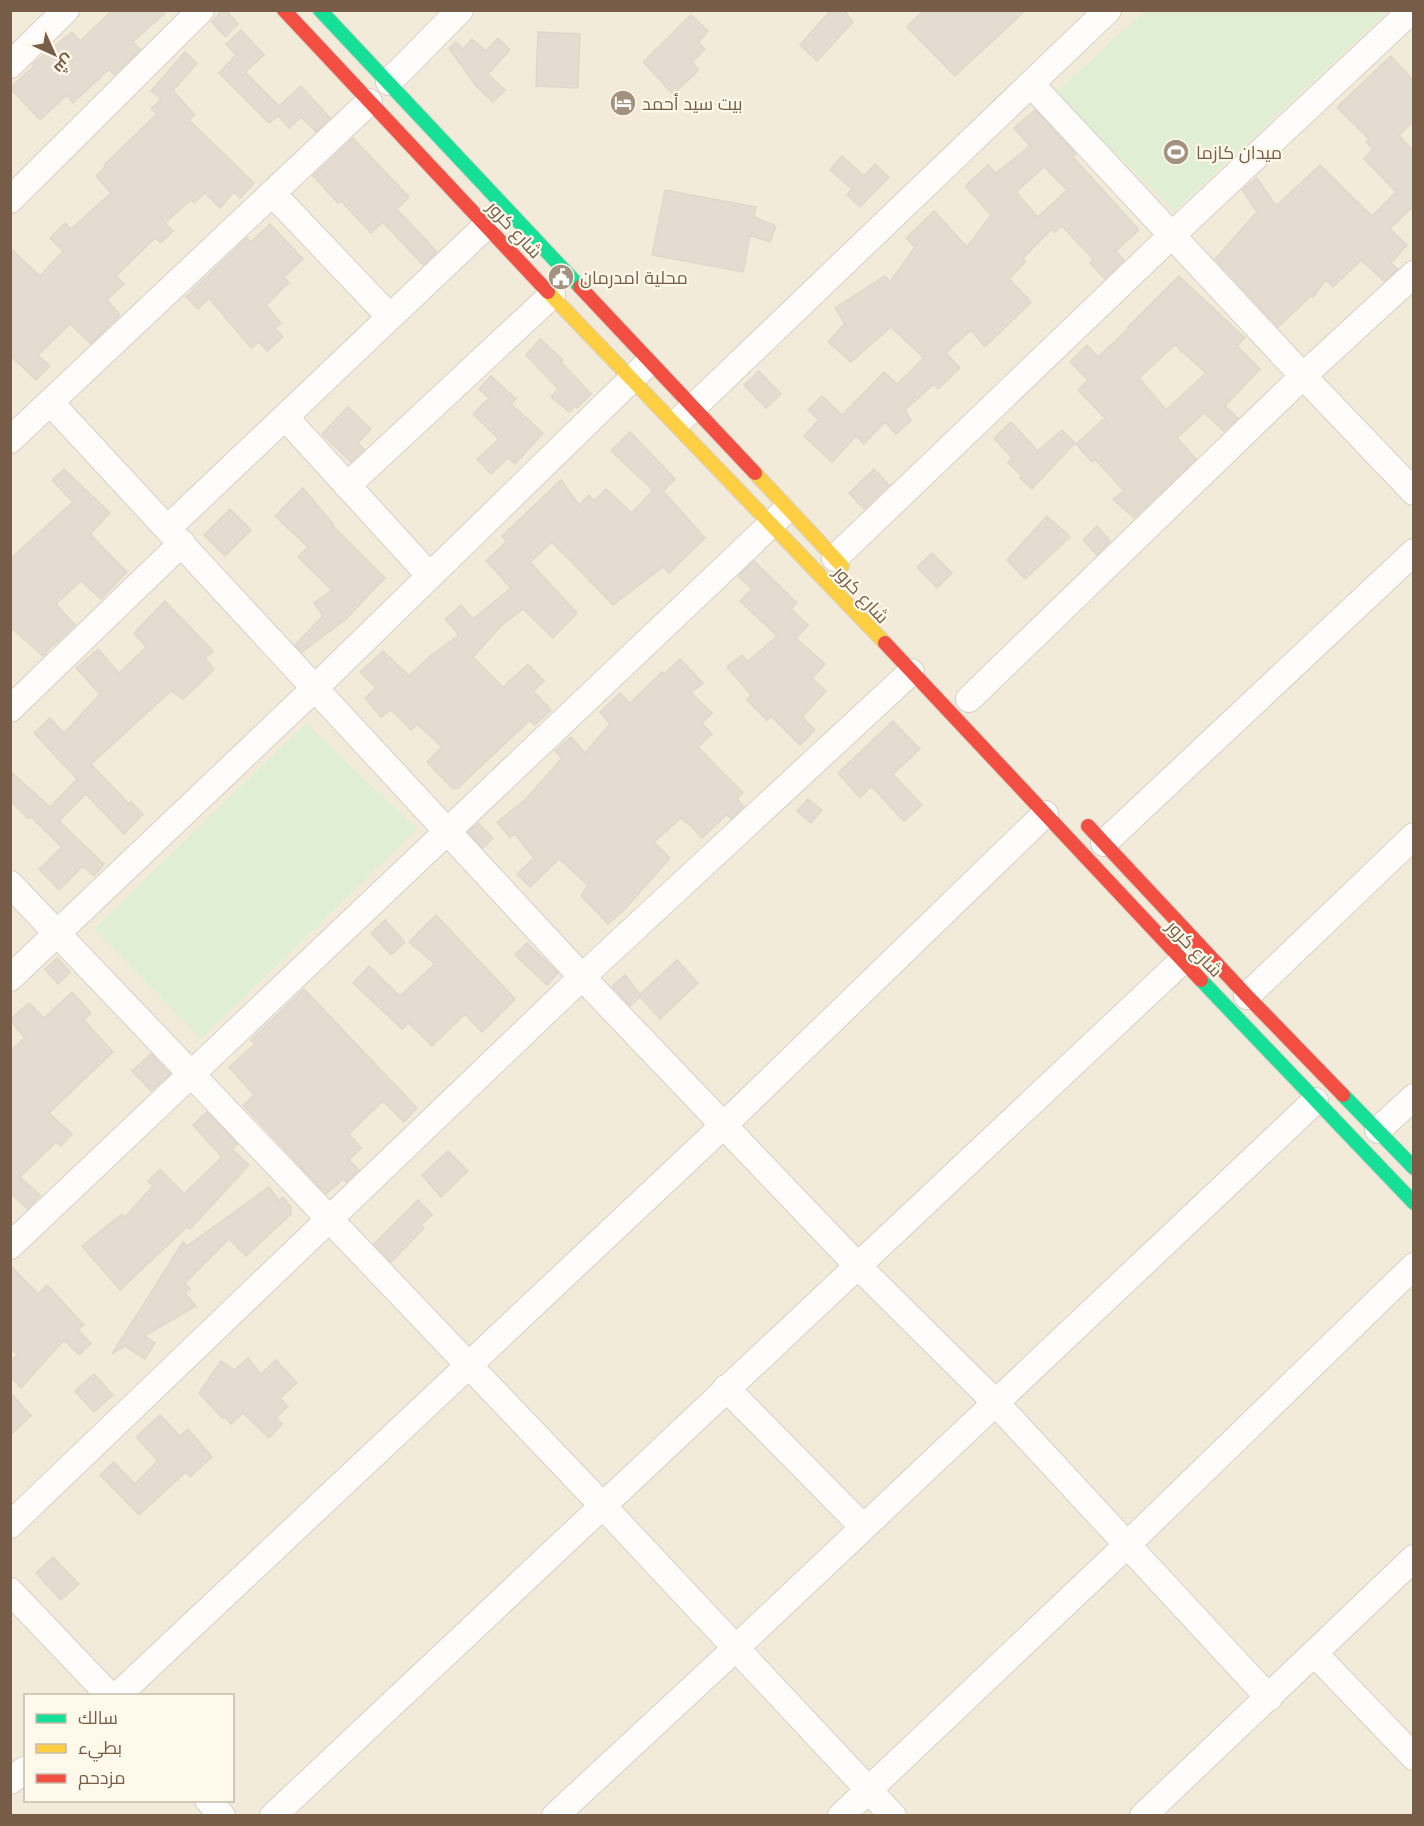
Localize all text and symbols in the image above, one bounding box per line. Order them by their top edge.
north arrow [24,24,84,84]
text: ش [50,50,80,80]
hotel icon: بيت سيد أحمد [608,88,638,118]
place label: بيت سيد أحمد [642,91,743,115]
sports icon: ميدان كازما [1161,137,1191,167]
place label: ميدان كازما [1196,140,1282,164]
street label: شارع كرور [481,194,548,264]
public building icon: محلية امدرمان [546,262,576,292]
place label: محلية امدرمان [580,265,688,289]
street label: شارع كرور [828,559,895,629]
street label: شارع كرور [1160,913,1228,982]
legend [24,1694,234,1802]
text: سالك [78,1705,118,1729]
text: بطيء [78,1735,122,1762]
text: مزدحم [78,1765,126,1790]

